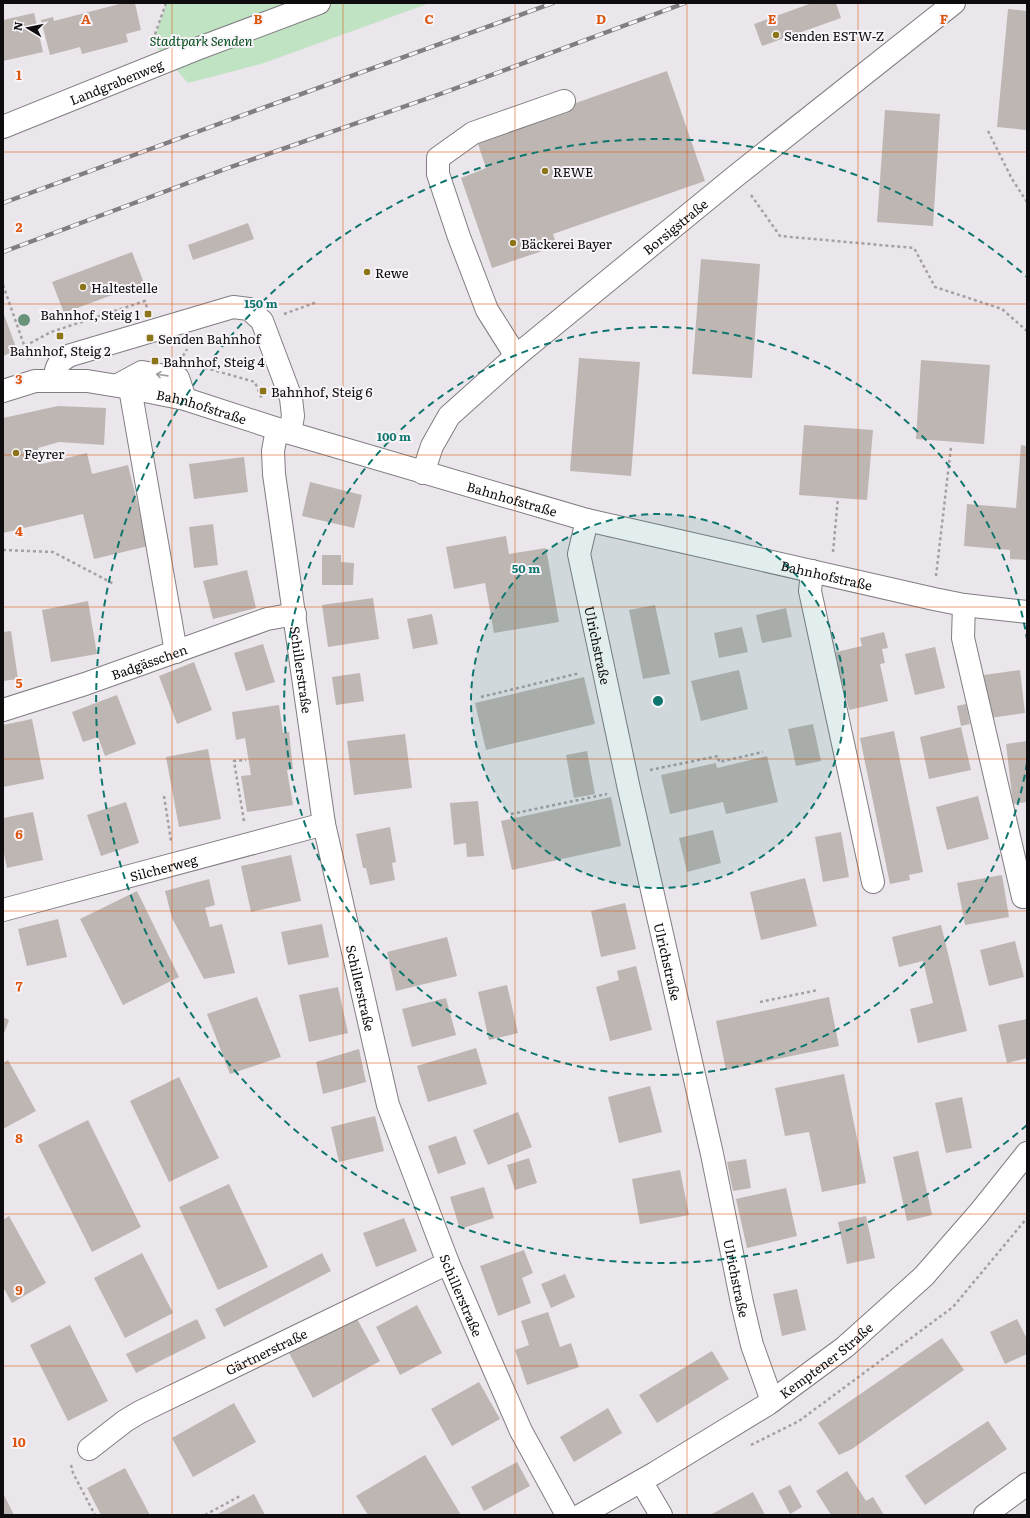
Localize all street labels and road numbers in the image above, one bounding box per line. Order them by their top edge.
street label: Landgrabenweg [67,54,166,109]
street label: Borsigstraße [638,194,711,258]
street label: Bahnhofstraße [155,384,249,428]
street label: Bahnhofstraße [465,476,560,520]
street label: Bahnhofstraße [779,555,875,594]
street label: Ulrichstraße [581,604,616,686]
street label: Schillerstraße [286,625,318,715]
street label: Badgässchen [108,639,190,683]
street label: Silcherweg [128,849,200,885]
street label: Ulrichstraße [650,920,686,1003]
street label: Schillerstraße [342,943,380,1033]
street label: Ulrichstraße [720,1237,755,1319]
street label: Schillerstraße [436,1251,488,1339]
street label: Kemptener Straße [775,1317,876,1402]
street label: Gärtnerstraße [222,1323,310,1379]

